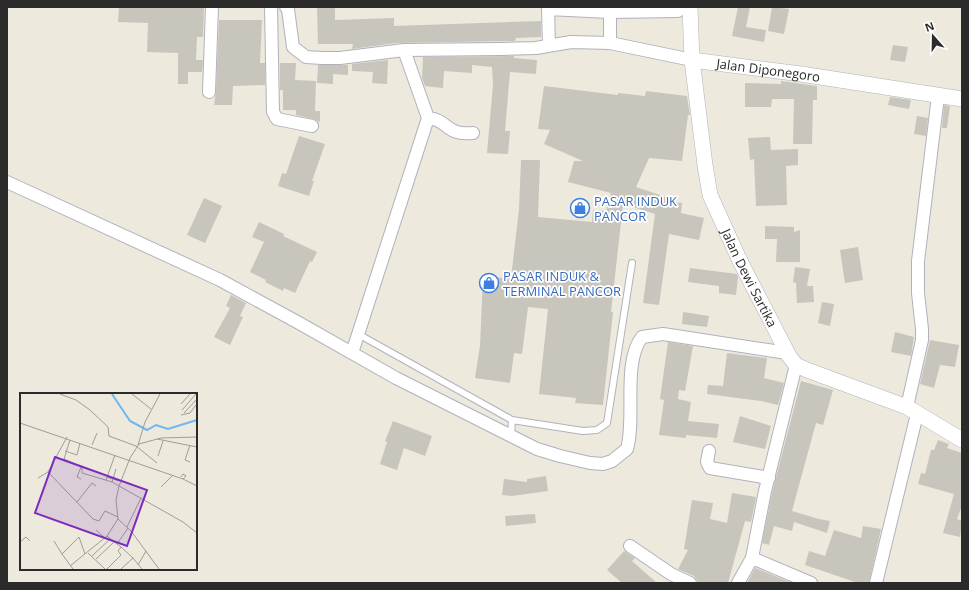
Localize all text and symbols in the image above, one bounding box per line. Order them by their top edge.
north arrow [913,16,953,56]
text: N [923,18,936,35]
street label: Jalan Diponegoro [713,54,822,86]
place label: PASAR INDUK PANCOR [594,192,677,225]
shop icon: PASAR INDUK PANCOR [569,197,591,219]
street label: Jalan Dewi Sartika [717,224,782,330]
place label: PASAR INDUK & TERMINAL PANCOR [503,267,621,300]
shop icon: PASAR INDUK & TERMINAL PANCOR [478,272,500,294]
inset map [20,393,197,570]

